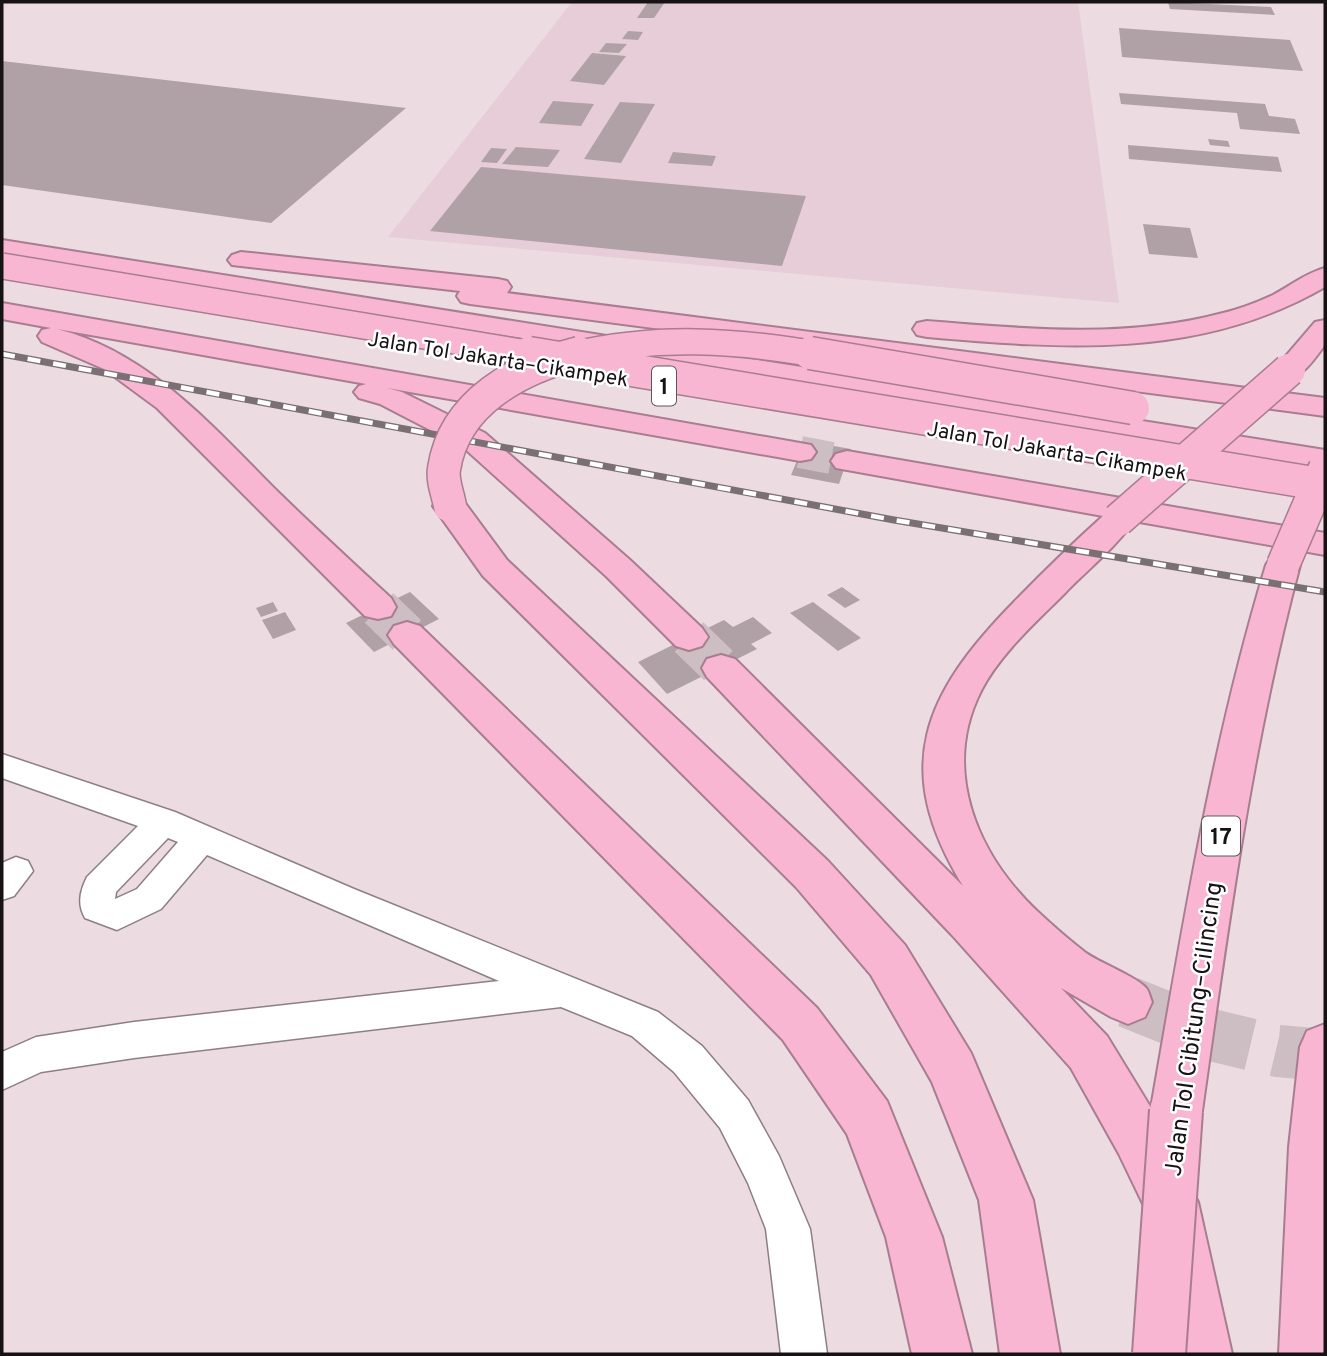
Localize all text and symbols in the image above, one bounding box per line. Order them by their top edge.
street label: Jalan Tol Jakarta–Cikampek [365,327,630,394]
road number: 1 [652,366,676,406]
street label: Jalan Tol Jakarta–Cikampek [925,416,1189,489]
road number: 17 [1202,816,1240,856]
street label: Jalan Tol Cibitung–Cilincing [1159,880,1230,1178]

